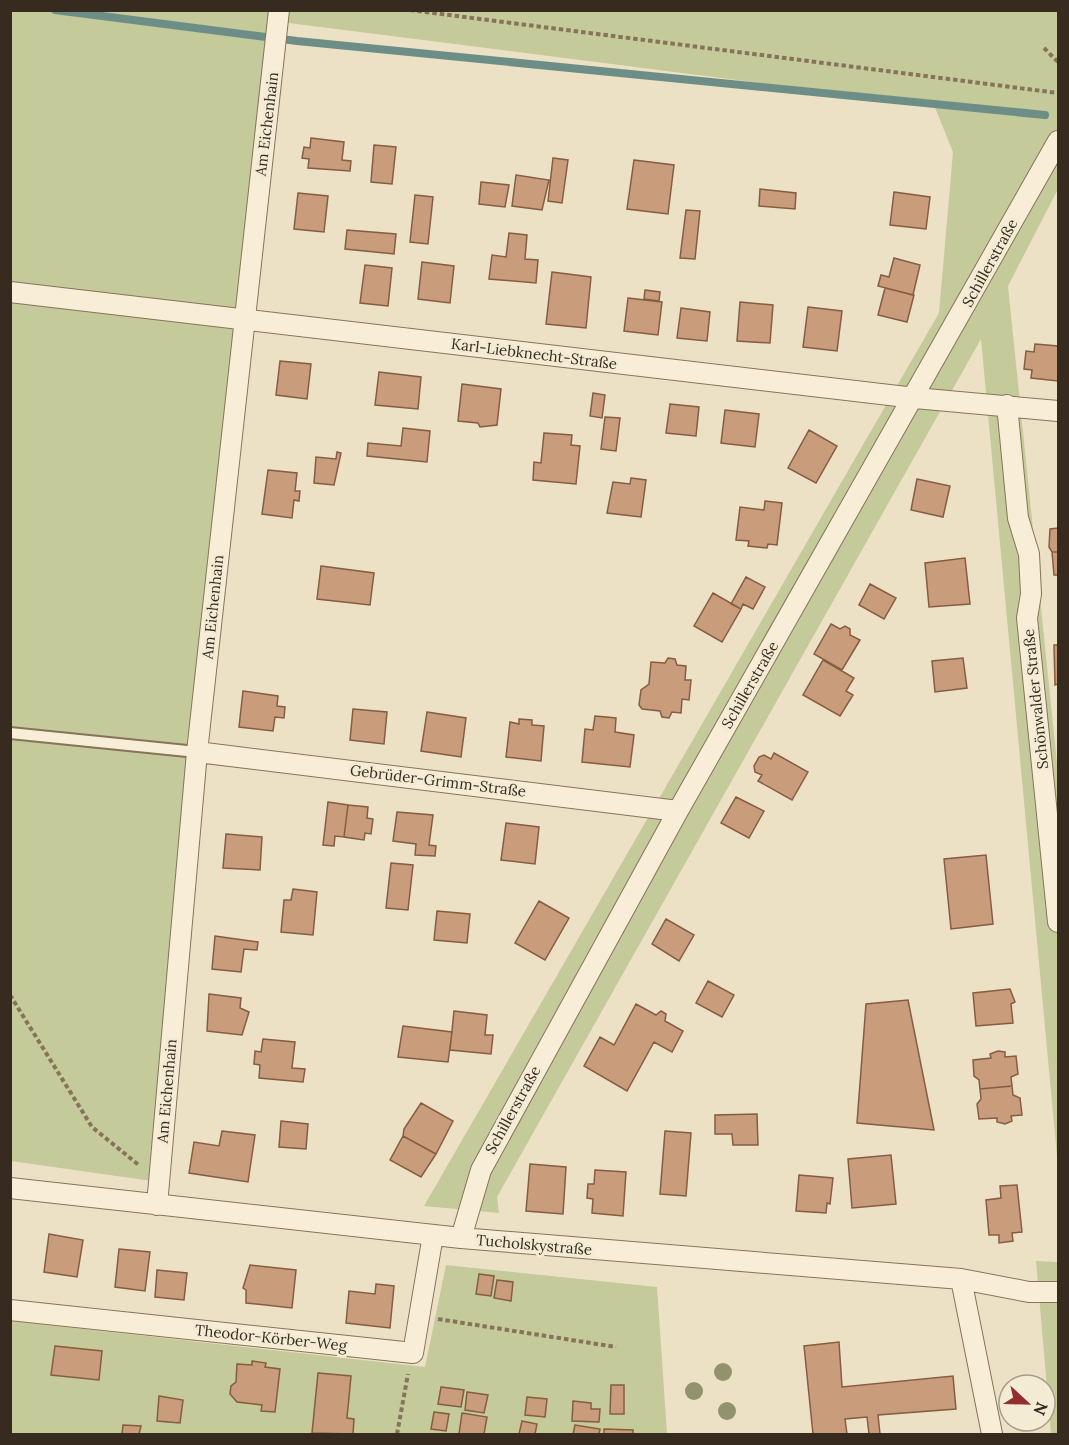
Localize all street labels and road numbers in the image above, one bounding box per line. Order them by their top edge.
street label: Am Eichenhain [251,71,282,178]
street label: Schillerstraße [958,215,1022,310]
street label: Karl-Liebknecht-Straße [450,334,618,373]
street label: Am Eichenhain [197,554,227,661]
street label: Schönwalder Straße [1019,628,1052,770]
street label: Schillerstraße [717,638,782,732]
street label: Gebrüder-Grimm-Straße [349,760,527,801]
street label: Am Eichenhain [152,1038,181,1145]
street label: Schillerstraße [481,1062,545,1157]
street label: Tucholskystraße [475,1230,593,1259]
street label: Theodor-Körber-Weg [194,1320,349,1355]

